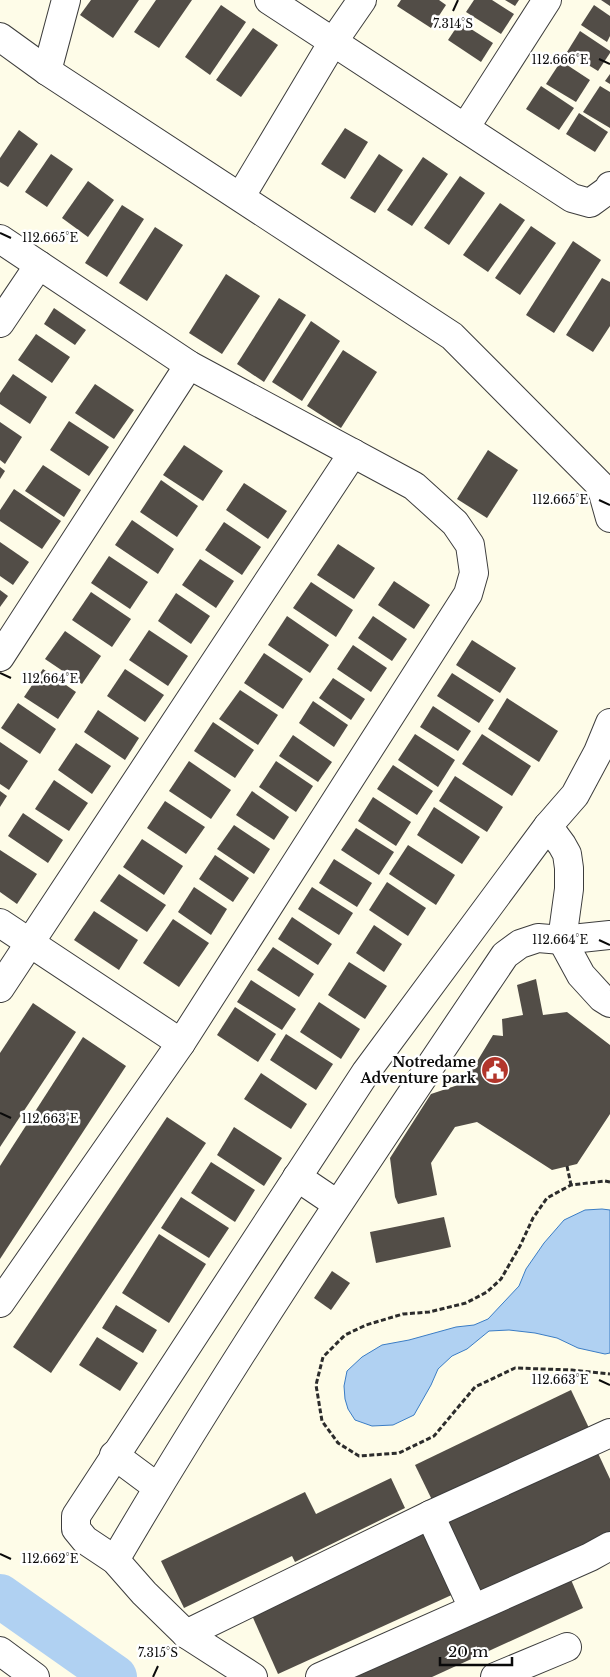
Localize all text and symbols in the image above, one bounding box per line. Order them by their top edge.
text: 7.314°S [433,16,473,31]
text: 112.666°E [531,52,589,67]
text: 112.665°E [22,230,78,245]
text: 112.665°E [532,492,588,507]
text: 112.664°E [22,671,78,686]
text: 112.664°E [532,932,588,947]
place label: Notredame Adventure park [359,1053,477,1087]
public building icon: Notredame Adventure park [480,1055,510,1085]
text: 112.663°E [22,1111,79,1126]
text: 112.663°E [532,1372,589,1387]
text: 112.662°E [22,1551,79,1566]
scale bar [440,1634,512,1666]
text: 20 m [448,1642,488,1661]
text: 7.315°S [138,1645,178,1660]

